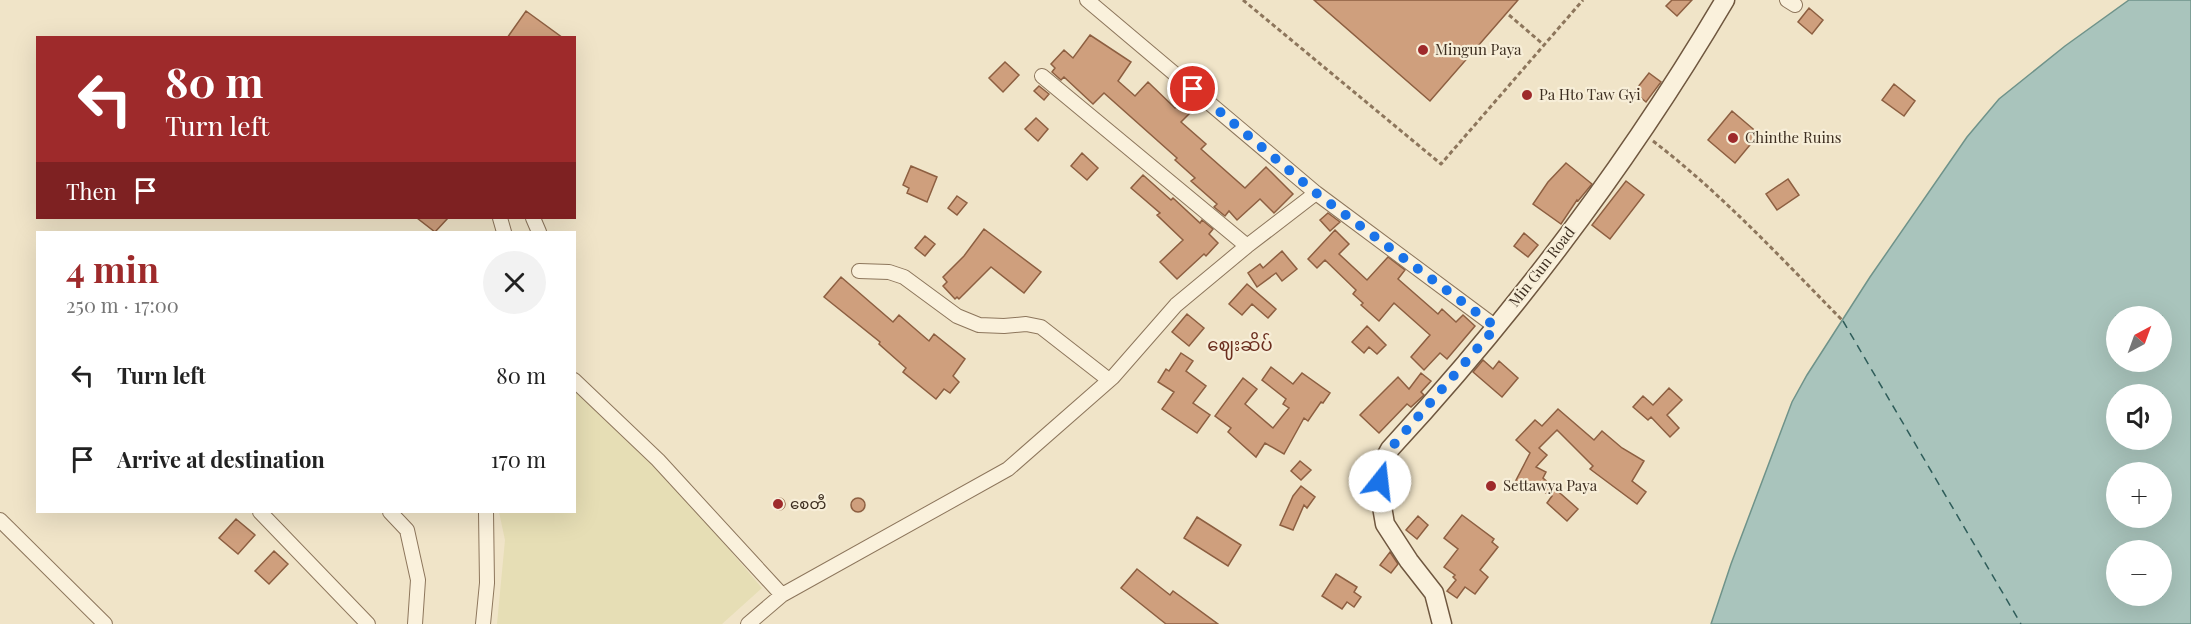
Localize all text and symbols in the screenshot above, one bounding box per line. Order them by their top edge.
place label: Mingun Paya [1435,39,1522,59]
marker: Mingun Paya [1416,43,1430,57]
text: 80 m [165,53,263,109]
icon: left [66,60,144,138]
pin [1167,63,1218,114]
icon: arrive [1176,72,1209,105]
place label: Pa Hto Taw Gyi [1539,84,1641,104]
marker: Pa Hto Taw Gyi [1520,88,1534,102]
text: Turn left [165,107,269,143]
place label: Chinthe Ruins [1745,127,1841,147]
marker: Chinthe Ruins [1726,131,1740,145]
icon: arrive [129,174,162,207]
text: Then [66,176,117,206]
street label: Min Gun Road [1504,222,1579,310]
text: 4 min [66,244,159,292]
button: close [483,251,546,314]
text: 250 m · 17:00 [66,291,179,318]
north arrow [2106,306,2172,372]
map controls [2106,306,2172,606]
district label: ဈေးဆိပ် [1207,331,1273,360]
icon: left [66,359,99,392]
text: Turn left [117,360,206,390]
text: 80 m [496,360,546,390]
button: sound [2106,384,2172,450]
icon: arrive [66,443,99,476]
text: Arrive at destination [117,444,325,474]
text: 170 m [491,444,546,474]
position arrow [1348,449,1412,513]
button: + [2106,462,2172,528]
place label: Settawya Paya [1503,475,1598,495]
marker: Settawya Paya [1484,479,1498,493]
place label: စေတီ [790,493,826,513]
marker: စေတီ [771,497,785,511]
button: − [2106,540,2172,606]

